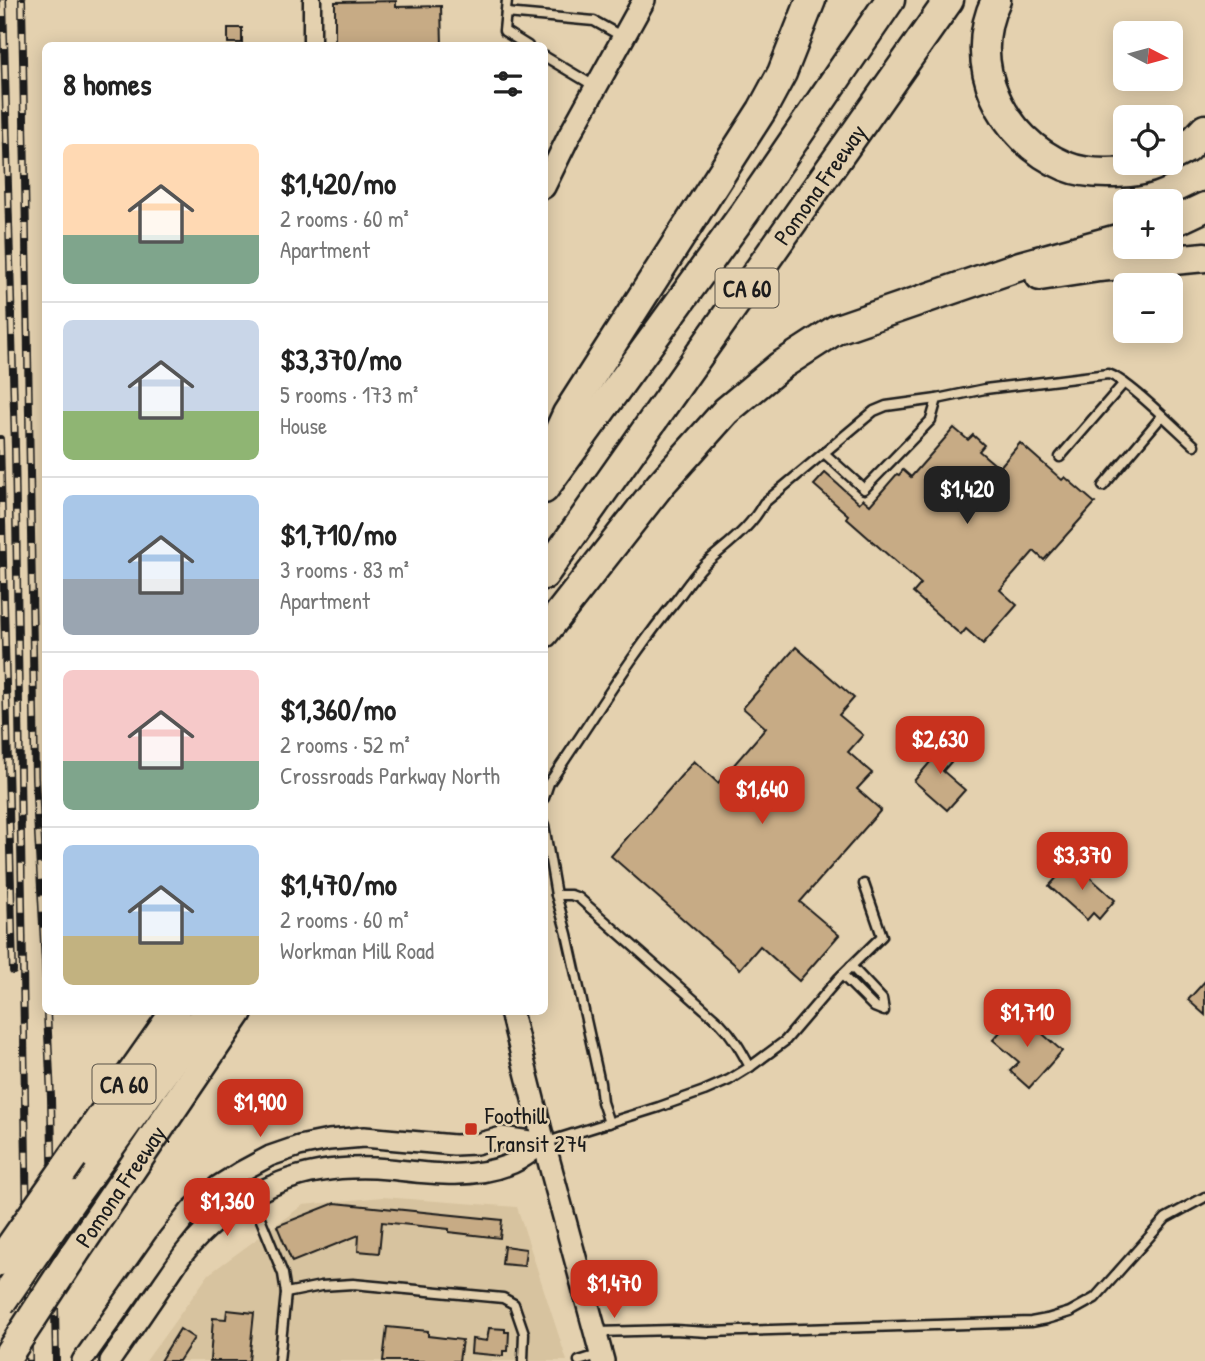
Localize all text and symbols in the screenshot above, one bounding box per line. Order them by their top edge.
north arrow [1113,21,1183,91]
map controls [1113,21,1183,343]
text: 8 homes [63,64,151,104]
icon: filters [489,65,527,103]
button: locate [1113,105,1183,175]
street label: Pomona Freeway [766,117,873,251]
text: $1,420/mo [280,163,396,203]
icon: home [119,172,203,256]
button: + [1113,189,1183,259]
text: 2 rooms · 60 m² [280,203,409,234]
text: Apartment [280,234,370,265]
road number: CA 60 [716,268,778,308]
button: − [1113,273,1183,343]
text: $3,370/mo [280,339,402,379]
icon: home [119,348,203,432]
text: 5 rooms · 173 m² [280,379,418,410]
text: House [280,410,327,441]
pin: $1,420 [910,466,1024,526]
text: $1,420 [940,473,994,504]
text: $1,710/mo [280,514,397,554]
icon: home [119,523,203,607]
text: 3 rooms · 83 m² [280,554,409,585]
text: Apartment [280,585,370,616]
text: $1,360/mo [280,689,396,729]
icon: home [119,698,203,782]
pin: $2,630 [883,716,997,776]
text: $2,630 [912,723,968,754]
text: 2 rooms · 52 m² [280,729,410,760]
text: Crossroads Parkway North [280,760,500,791]
pin: $1,640 [705,766,819,826]
text: $1,640 [736,773,788,804]
pin: $3,370 [1025,832,1139,892]
text: $3,370 [1053,839,1111,870]
text: $1,470/mo [280,864,397,904]
icon: home [119,873,203,957]
text: 2 rooms · 60 m² [280,904,409,935]
text: Workman Mill Road [280,935,434,966]
pin: $1,710 [970,990,1084,1049]
text: $1,710 [1000,996,1054,1027]
road number: CA 60 [92,1064,156,1104]
pin: $1,900 [203,1080,317,1139]
text: $1,900 [233,1086,287,1117]
place label: Foothill Transit 274 [484,1099,586,1159]
street label: Pomona Freeway [67,1119,173,1254]
marker: Foothill Transit 274 [463,1121,479,1137]
pin: $1,360 [170,1178,284,1238]
text: $1,360 [200,1185,254,1216]
pin: $1,470 [557,1260,671,1320]
text: $1,470 [587,1267,641,1298]

